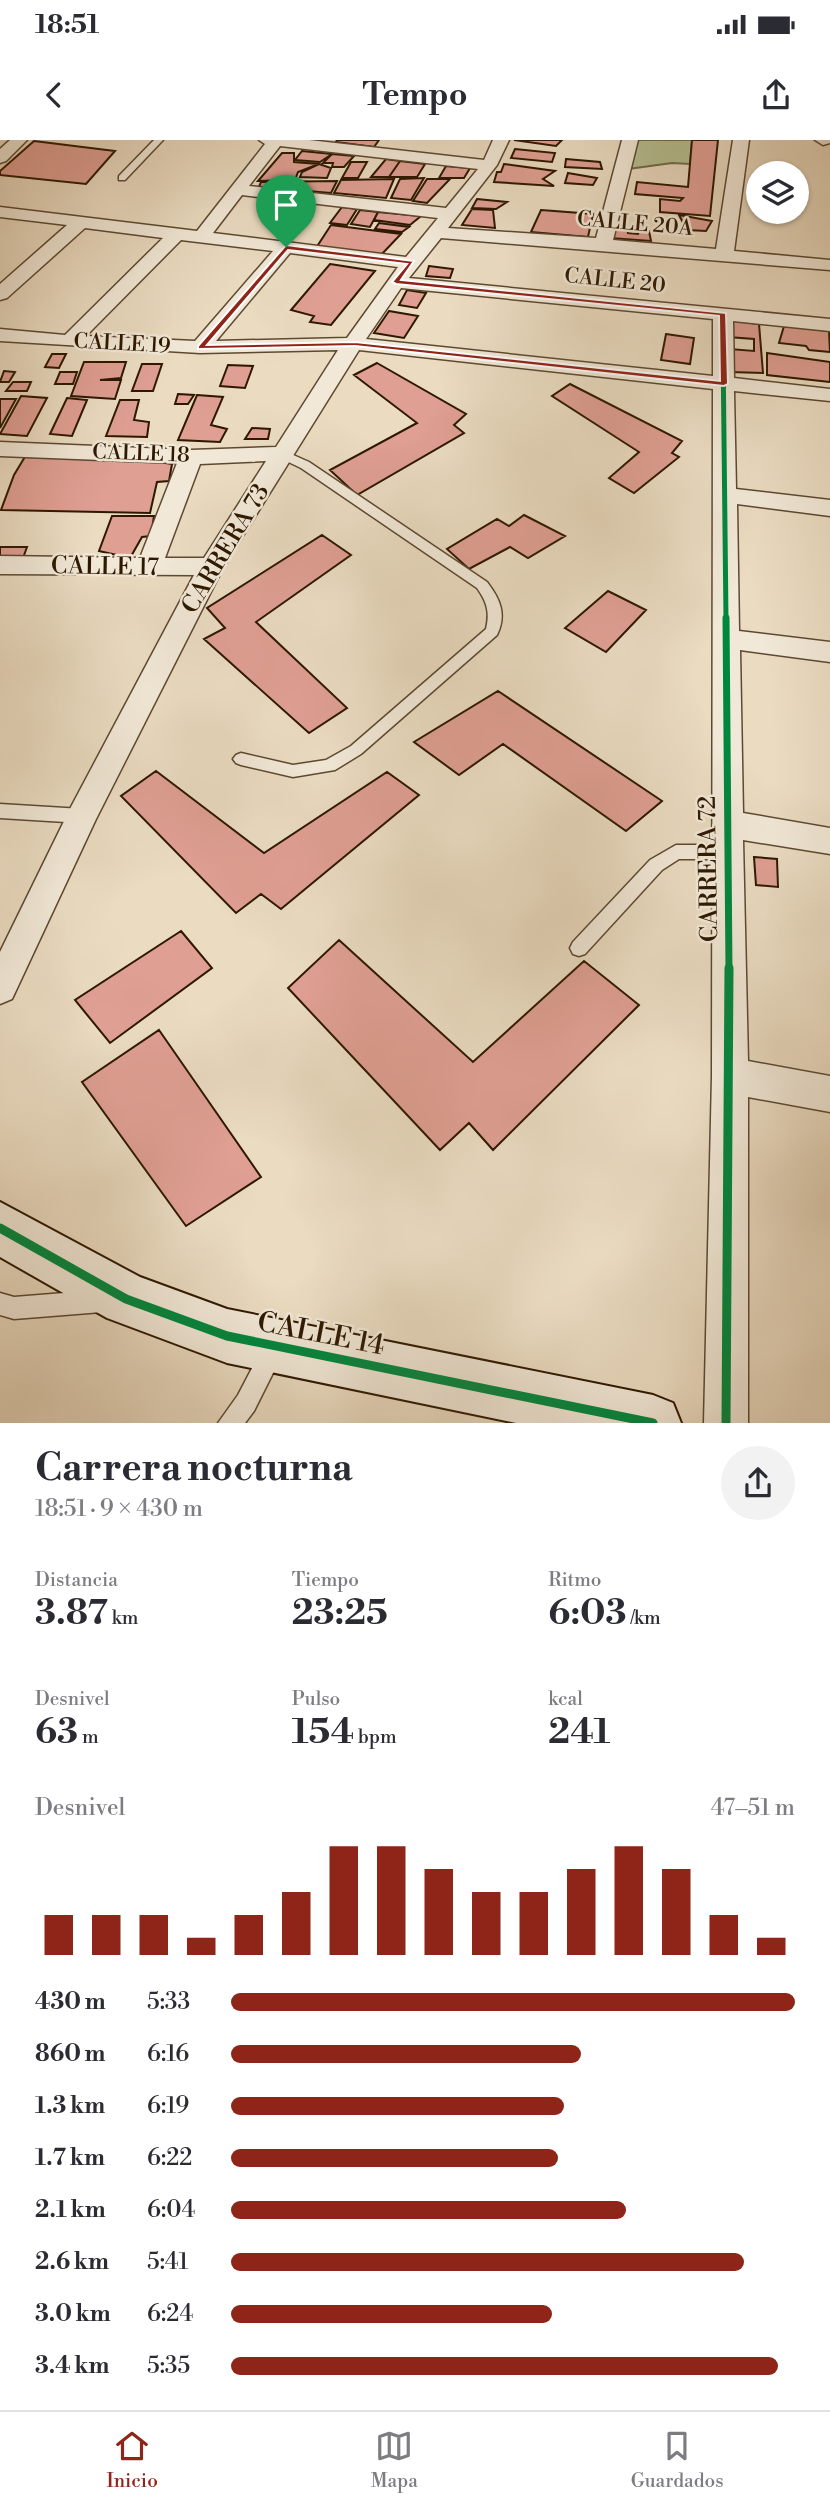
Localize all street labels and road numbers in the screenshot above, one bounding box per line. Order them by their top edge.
street label: CALLE 20A [576,206,695,242]
street label: CALLE 20 [563,263,667,299]
street label: CALLE 19 [73,328,171,360]
street label: CALLE 18 [92,439,190,469]
street label: CARRERA 73 [176,479,276,619]
street label: CALLE 17 [51,551,159,583]
street label: CARRERA 72 [693,796,725,942]
street label: CALLE 14 [254,1305,388,1363]

